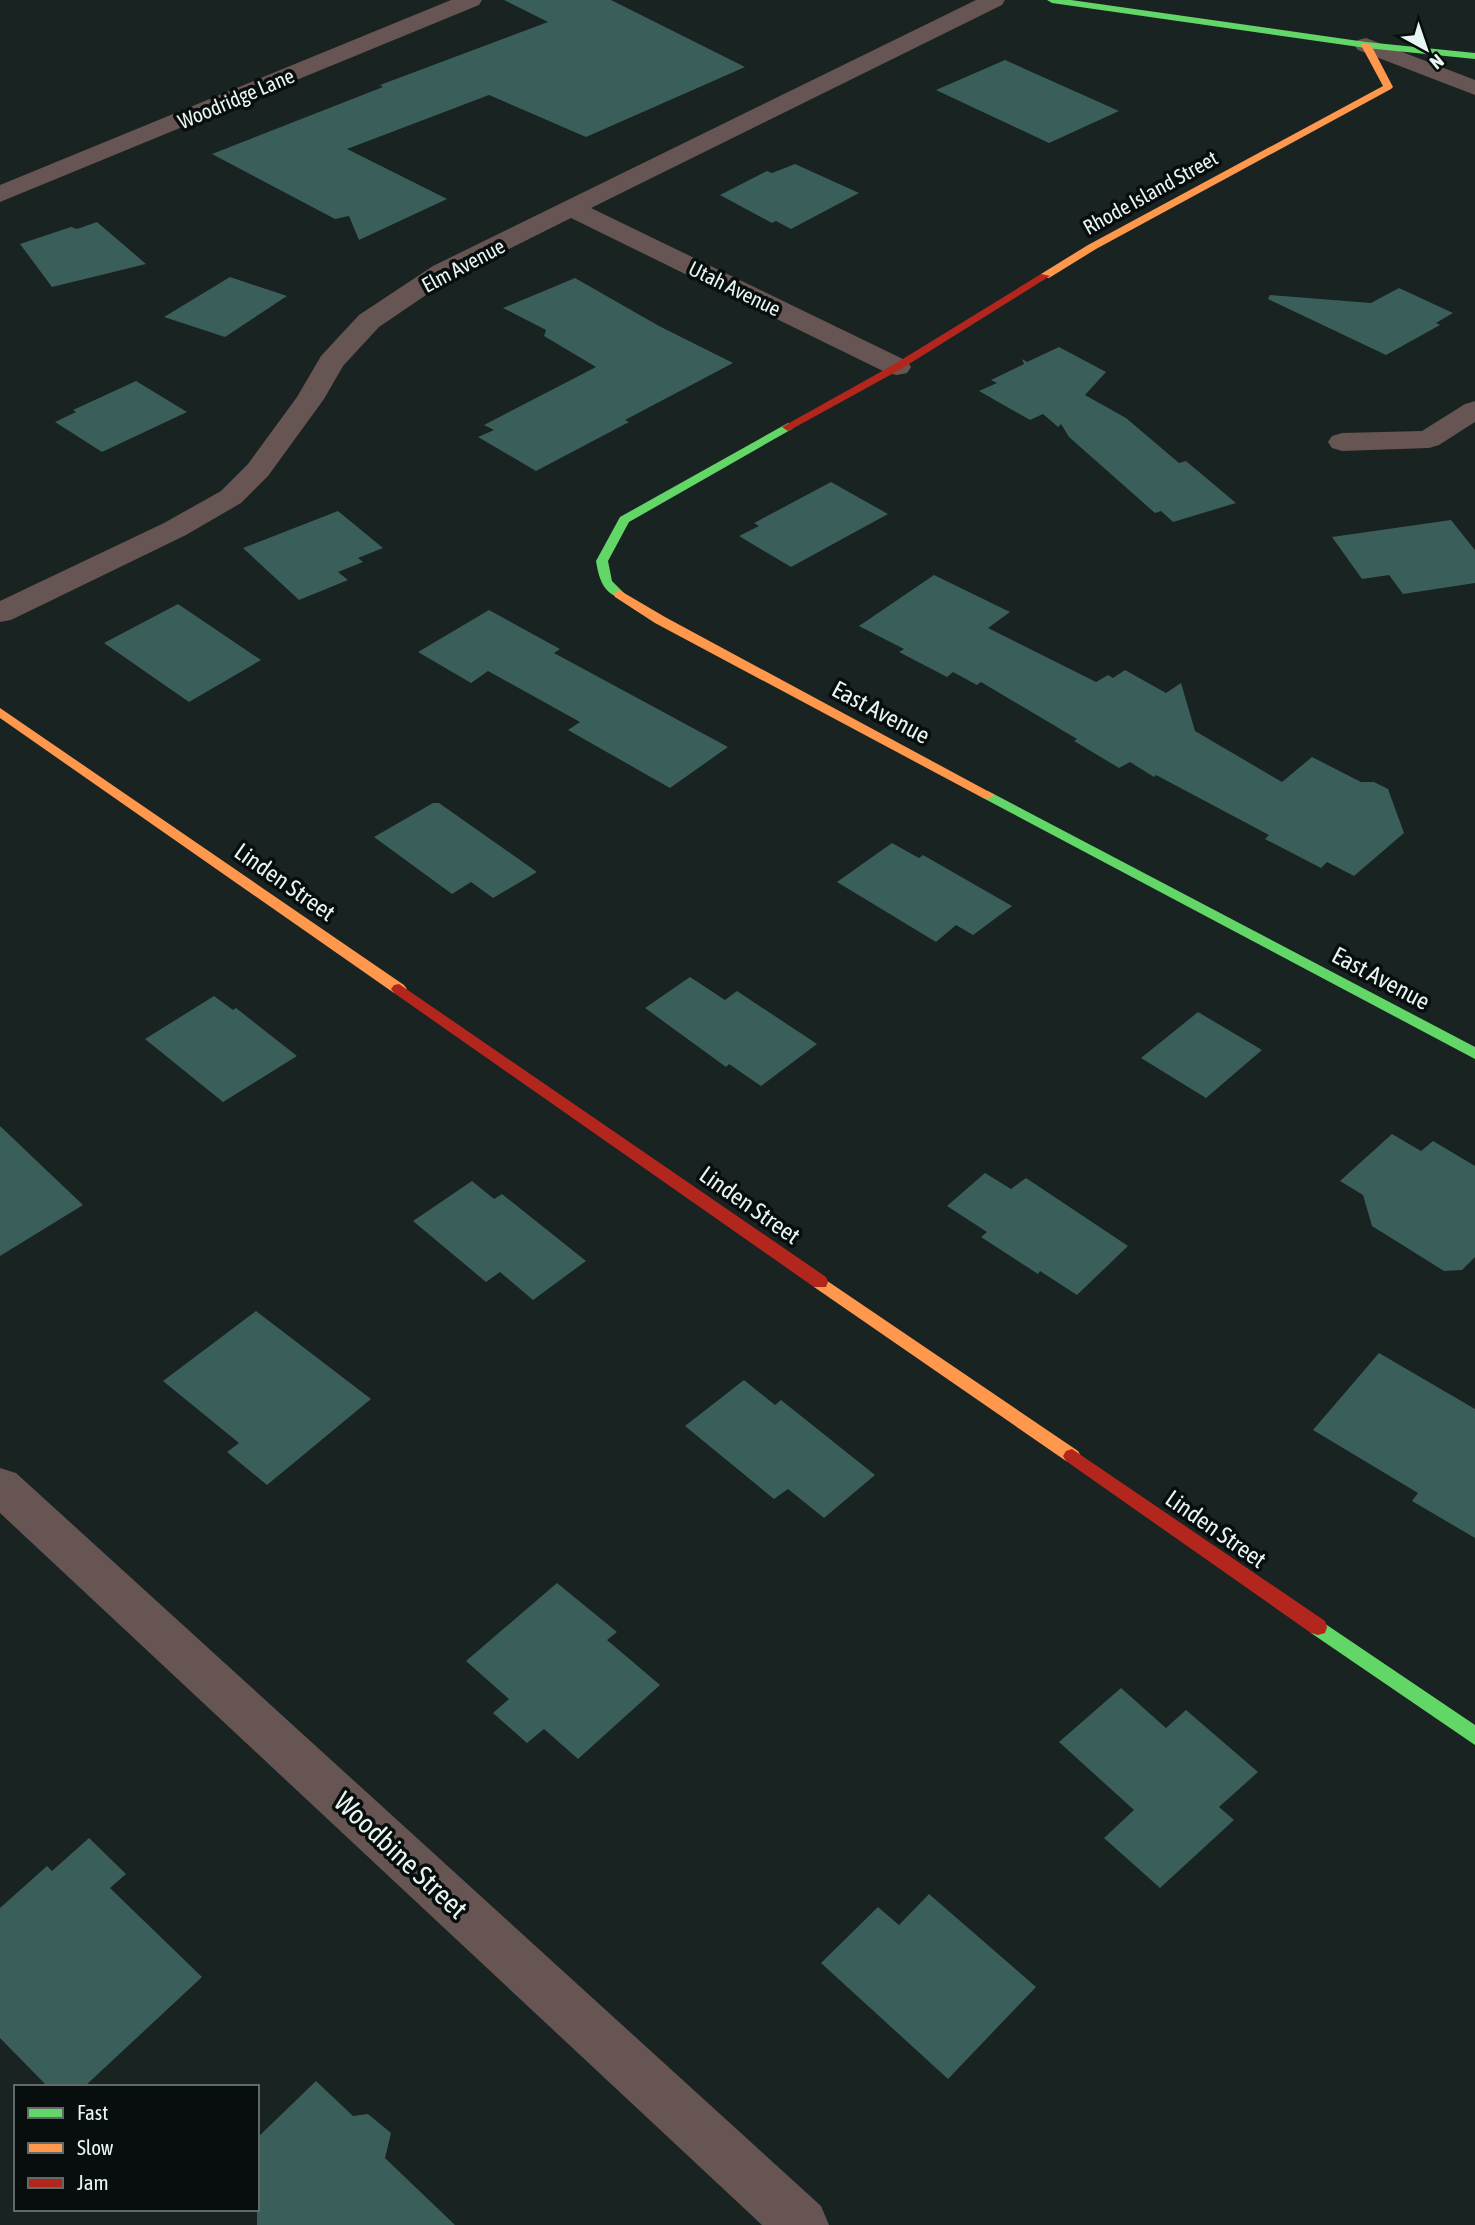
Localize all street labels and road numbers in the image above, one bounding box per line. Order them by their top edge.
street label: Woodridge Lane [174,63,298,133]
street label: Rhode Island Street [1079,145,1221,239]
street label: Elm Avenue [417,233,509,297]
street label: Utah Avenue [685,255,785,321]
street label: East Avenue [828,675,934,749]
street label: Linden Street [230,838,340,926]
street label: East Avenue [1328,941,1434,1015]
street label: Linden Street [695,1161,805,1249]
street label: Linden Street [1161,1485,1271,1573]
street label: Woodbine Street [328,1785,474,1925]

